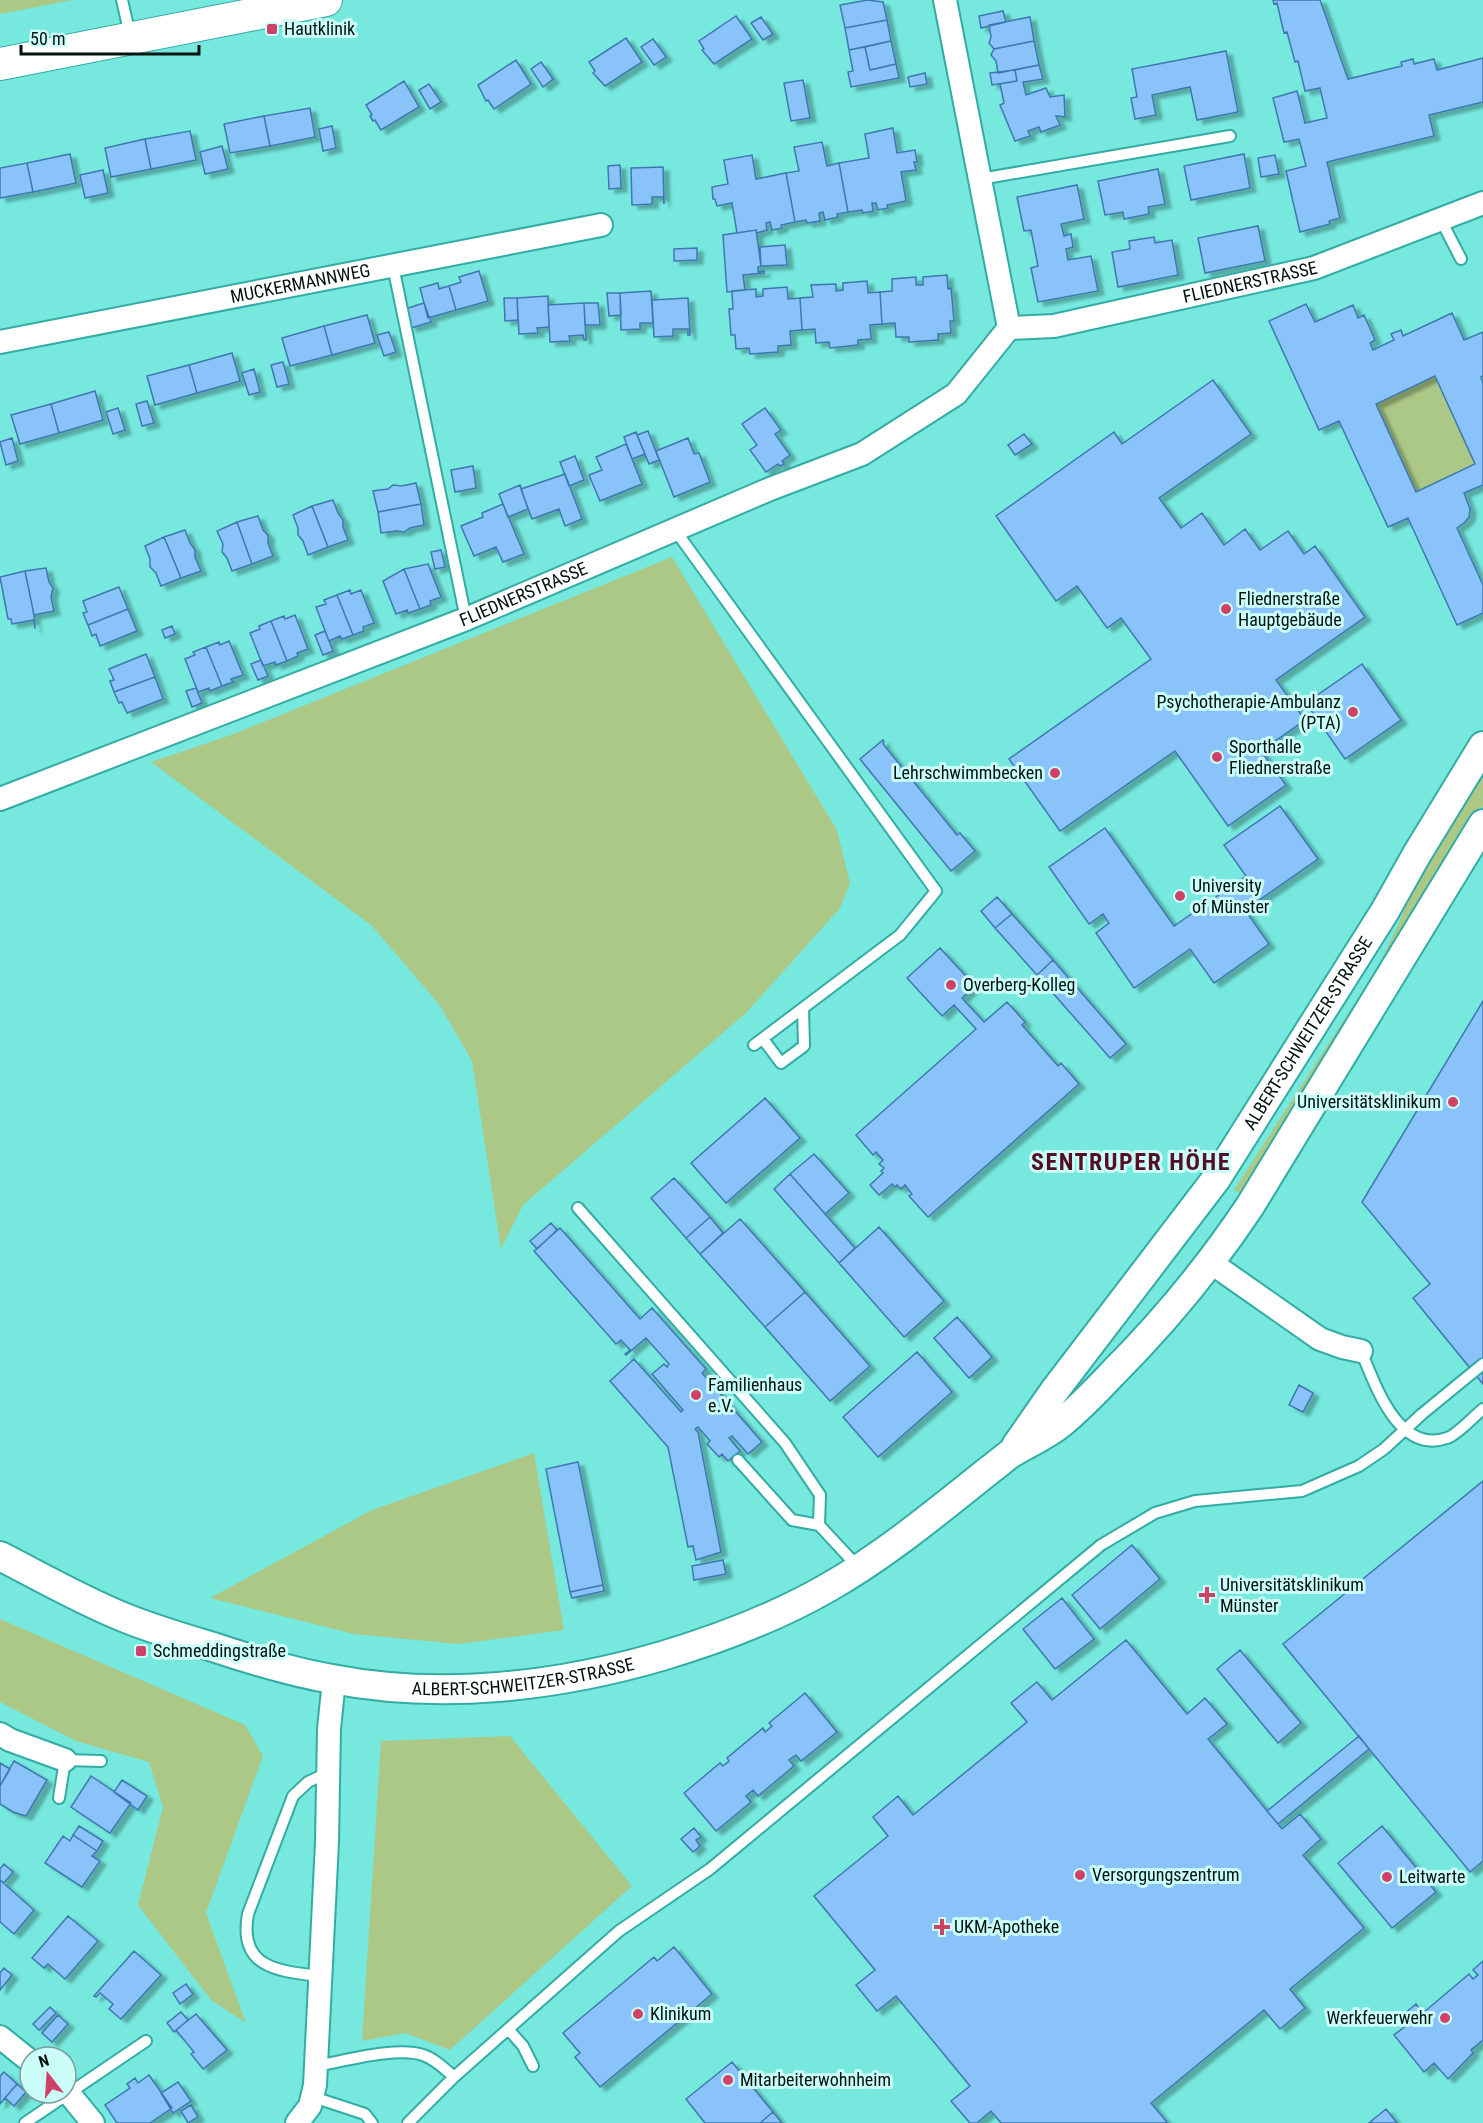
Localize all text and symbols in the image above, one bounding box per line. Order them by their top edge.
scale bar [21,18,200,56]
place label: Hautklinik [284,18,355,39]
marker: Hautklinik [265,22,279,36]
text: 50 m [30,28,65,49]
street label: FLIEDNERSTRASSE [1181,257,1319,307]
street label: MUCKERMANNWEG [229,259,372,307]
street label: FLIEDNERSTRASSE [456,557,590,631]
place label: Fliednerstraße Hauptgebäude [1238,588,1342,630]
marker: Fliednerstraße Hauptgebäude [1219,602,1233,616]
place label: Psychotherapie-Ambulanz (PTA) [1156,691,1341,734]
marker: Psychotherapie-Ambulanz (PTA) [1346,705,1360,719]
place label: Sporthalle Fliednerstraße [1229,736,1331,778]
marker: Sporthalle Fliednerstraße [1210,750,1224,764]
place label: Lehrschwimmbecken [893,762,1043,783]
marker: Lehrschwimmbecken [1048,766,1062,780]
place label: University of Münster [1192,875,1270,917]
marker: University of Münster [1173,889,1187,903]
street label: ALBERT-SCHWEITZER-STRASSE [1239,933,1376,1133]
place label: Overberg-Kolleg [963,974,1076,995]
marker: Overberg-Kolleg [944,978,958,992]
place label: Universitätsklinikum [1297,1091,1441,1112]
marker: Universitätsklinikum [1446,1095,1460,1109]
district label: SENTRUPER HÖHE [1031,1148,1231,1176]
place label: Familienhaus e.V. [708,1374,802,1416]
marker: Familienhaus e.V. [689,1388,703,1402]
place label: Universitätsklinikum Münster [1220,1574,1364,1616]
marker: Universitätsklinikum Münster [1198,1586,1216,1604]
place label: Schmeddingstraße [153,1640,286,1661]
marker: Schmeddingstraße [134,1644,148,1658]
street label: ALBERT-SCHWEITZER-STRASSE [411,1653,636,1699]
place label: Versorgungszentrum [1092,1864,1240,1885]
place label: Leitwarte [1399,1866,1465,1887]
marker: Versorgungszentrum [1073,1868,1087,1882]
marker: Leitwarte [1380,1870,1394,1884]
place label: UKM-Apotheke [954,1916,1059,1937]
marker: UKM-Apotheke [935,1920,949,1934]
place label: Klinikum [650,2003,711,2024]
marker: Klinikum [631,2007,645,2021]
place label: Werkfeuerwehr [1327,2007,1434,2028]
marker: Werkfeuerwehr [1438,2011,1452,2025]
north arrow [18,2045,78,2105]
text: N [36,2051,51,2072]
place label: Mitarbeiterwohnheim [740,2069,891,2090]
marker: Mitarbeiterwohnheim [721,2073,735,2087]

